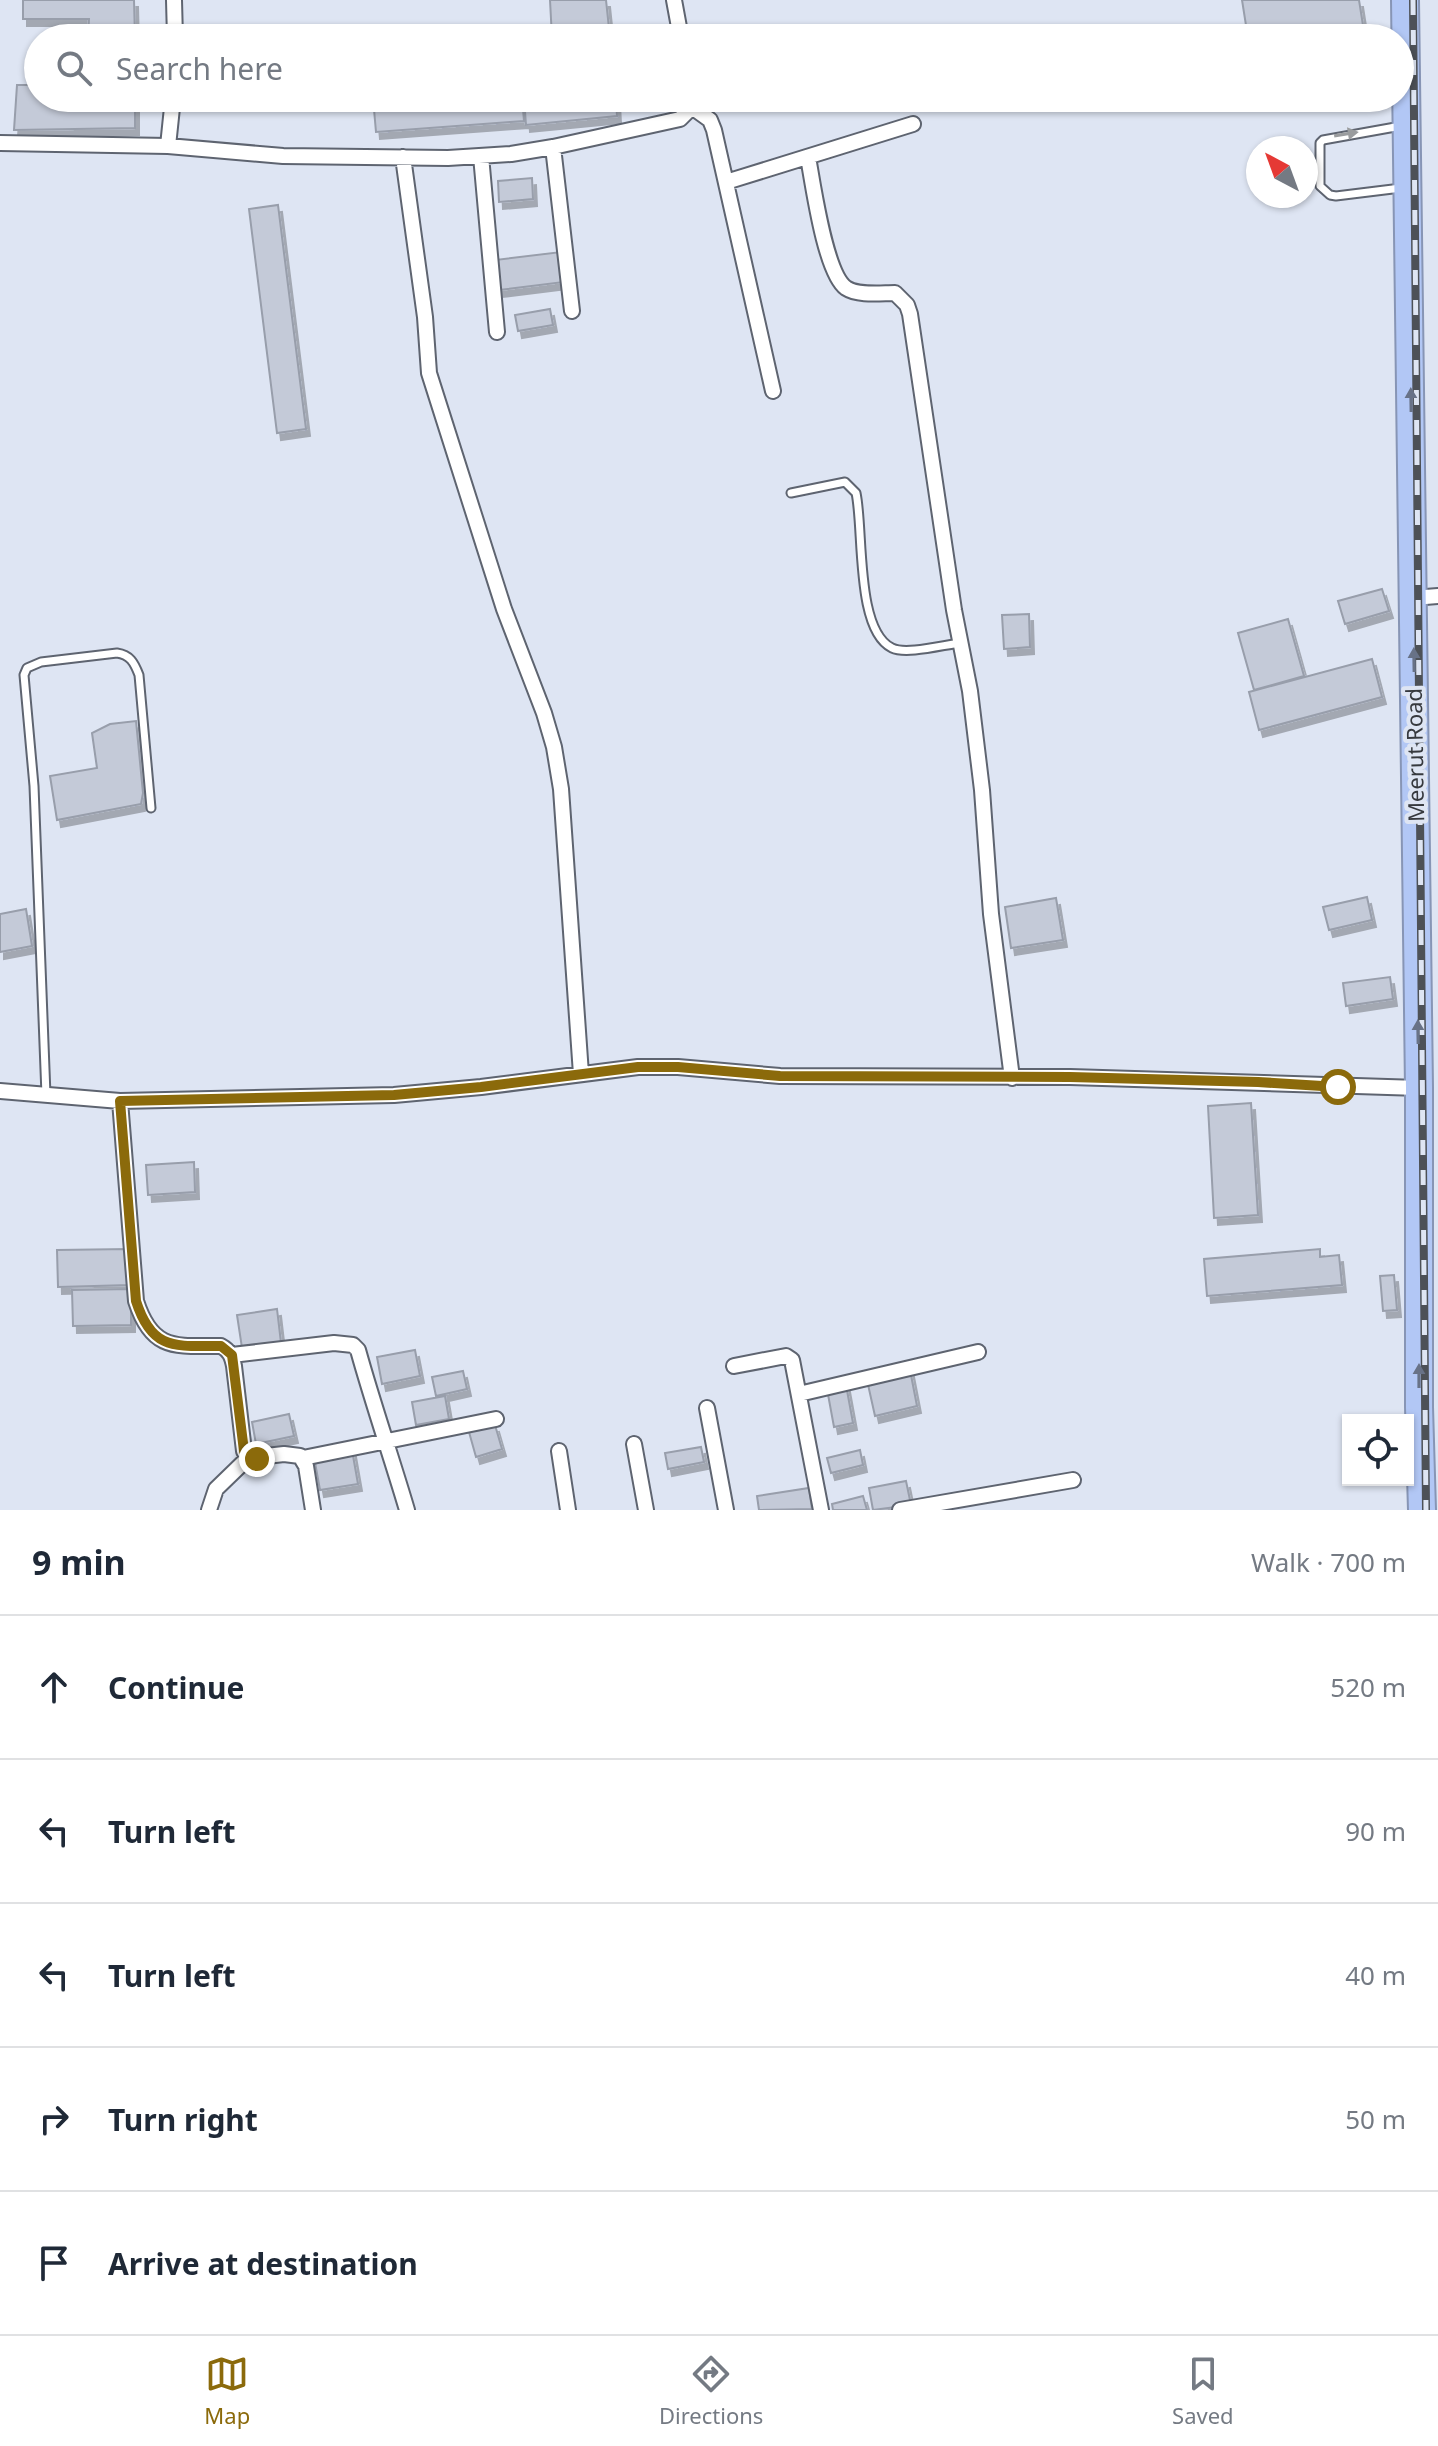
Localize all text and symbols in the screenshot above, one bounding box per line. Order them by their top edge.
search box [24,24,1414,112]
icon: search [52,46,96,90]
text: Search here [116,48,283,89]
one-way arrow [1334,127,1359,140]
north arrow [1246,136,1318,208]
one-way arrow [1404,387,1417,412]
one-way arrow [1408,647,1420,672]
street label: Meerut Road [1398,688,1430,822]
one-way arrow [1412,1019,1424,1044]
route start [1320,1069,1356,1105]
one-way arrow [1413,1363,1425,1388]
map controls [1342,1414,1414,1486]
button: locate [1342,1414,1414,1486]
route end [239,1441,275,1477]
text: 9 min [32,1539,126,1585]
text: Walk · 700 m [1251,1544,1406,1580]
icon: ahead [32,1665,76,1709]
text: Continue [108,1667,244,1708]
text: 520 m [1330,1669,1406,1705]
icon: left [32,1809,76,1853]
text: Turn left [108,1811,236,1852]
text: 90 m [1345,1813,1406,1849]
icon: left [32,1953,76,1997]
text: Turn left [108,1955,236,1996]
text: 40 m [1345,1957,1406,1993]
icon: right [32,2097,76,2141]
text: Turn right [108,2099,258,2140]
text: 50 m [1345,2101,1406,2137]
icon: arrive [32,2241,76,2285]
text: Arrive at destination [108,2243,418,2284]
tab: Map [204,2352,250,2430]
tab: Directions [659,2352,763,2430]
tab: Saved [1172,2352,1234,2430]

